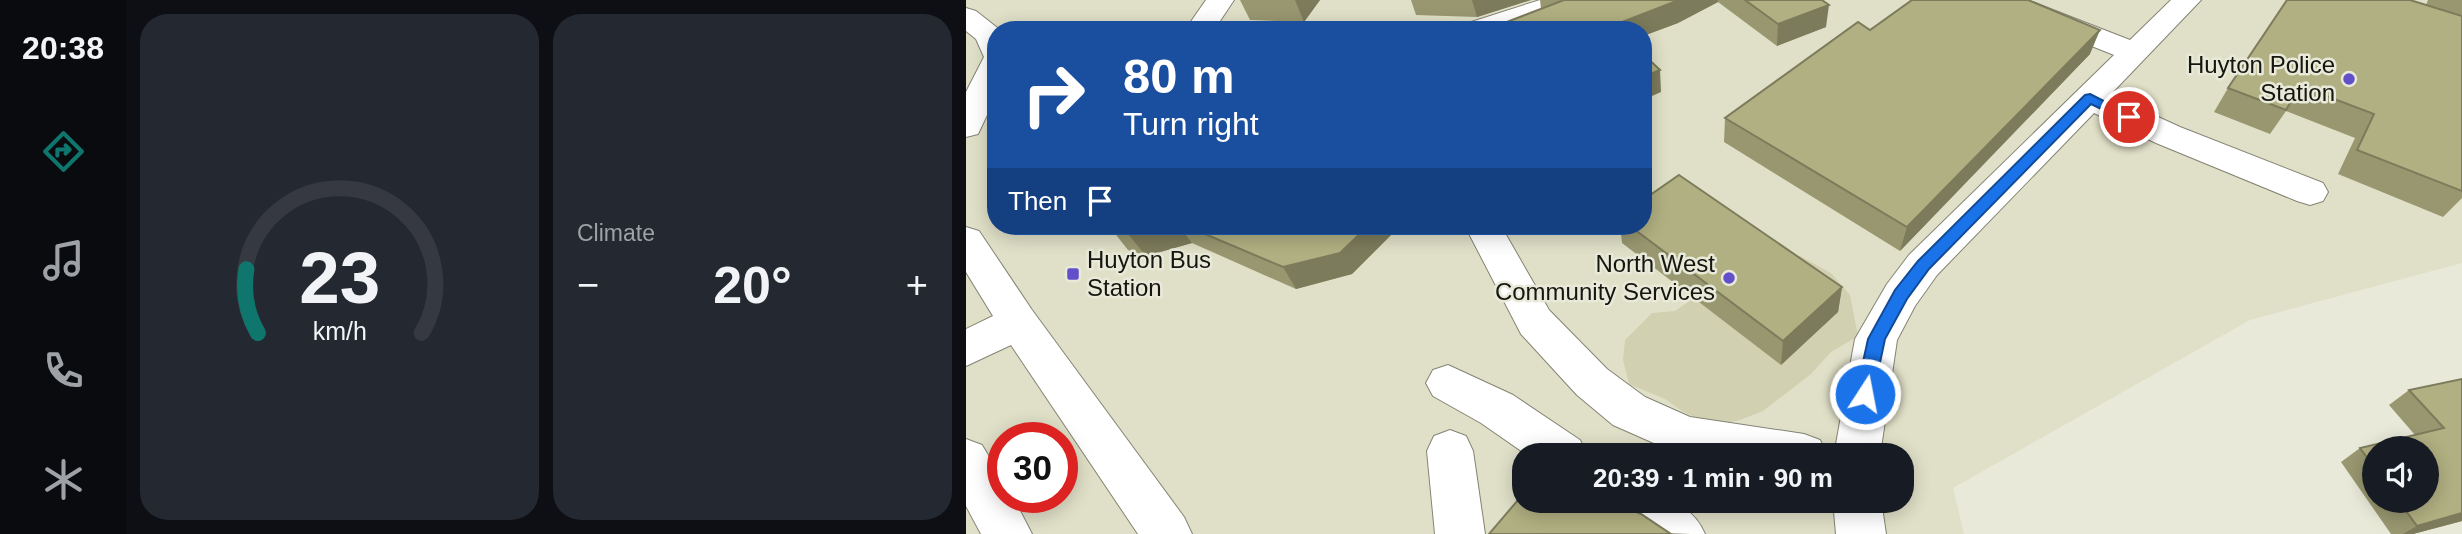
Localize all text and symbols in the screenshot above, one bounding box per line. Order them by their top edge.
text: 20:38 [22,30,104,66]
icon: right [1008,49,1099,140]
text: 80 m [1123,49,1235,103]
place label: Huyton Police Station [2187,51,2335,106]
marker: Huyton Police Station [2341,71,2357,87]
pin [2099,87,2159,147]
icon: arrive [2110,98,2148,136]
text: Turn right [1123,106,1259,142]
icon: directions [39,127,88,176]
icon: arrive [1081,182,1119,220]
text: Then [1008,186,1067,216]
text: Climate [577,220,655,246]
icon: music [39,236,88,285]
text: 23 [299,237,380,318]
place label: Huyton Bus Station [1087,246,1211,301]
place label: North West Community Services [1495,250,1715,305]
text: 20° [713,256,792,314]
text: − [577,264,599,306]
text: + [906,264,928,306]
marker: Huyton Bus Station [1065,266,1081,282]
marker: North West Community Services [1721,270,1737,286]
text: km/h [312,317,367,345]
icon: phone [39,346,88,395]
position arrow [1828,357,1902,431]
speed limit sign: 30 [987,422,1078,513]
map controls [2362,436,2439,513]
button: sound [2362,436,2439,513]
icon: climate [39,455,88,504]
text: 20:39 · 1 min · 90 m [1593,463,1833,493]

